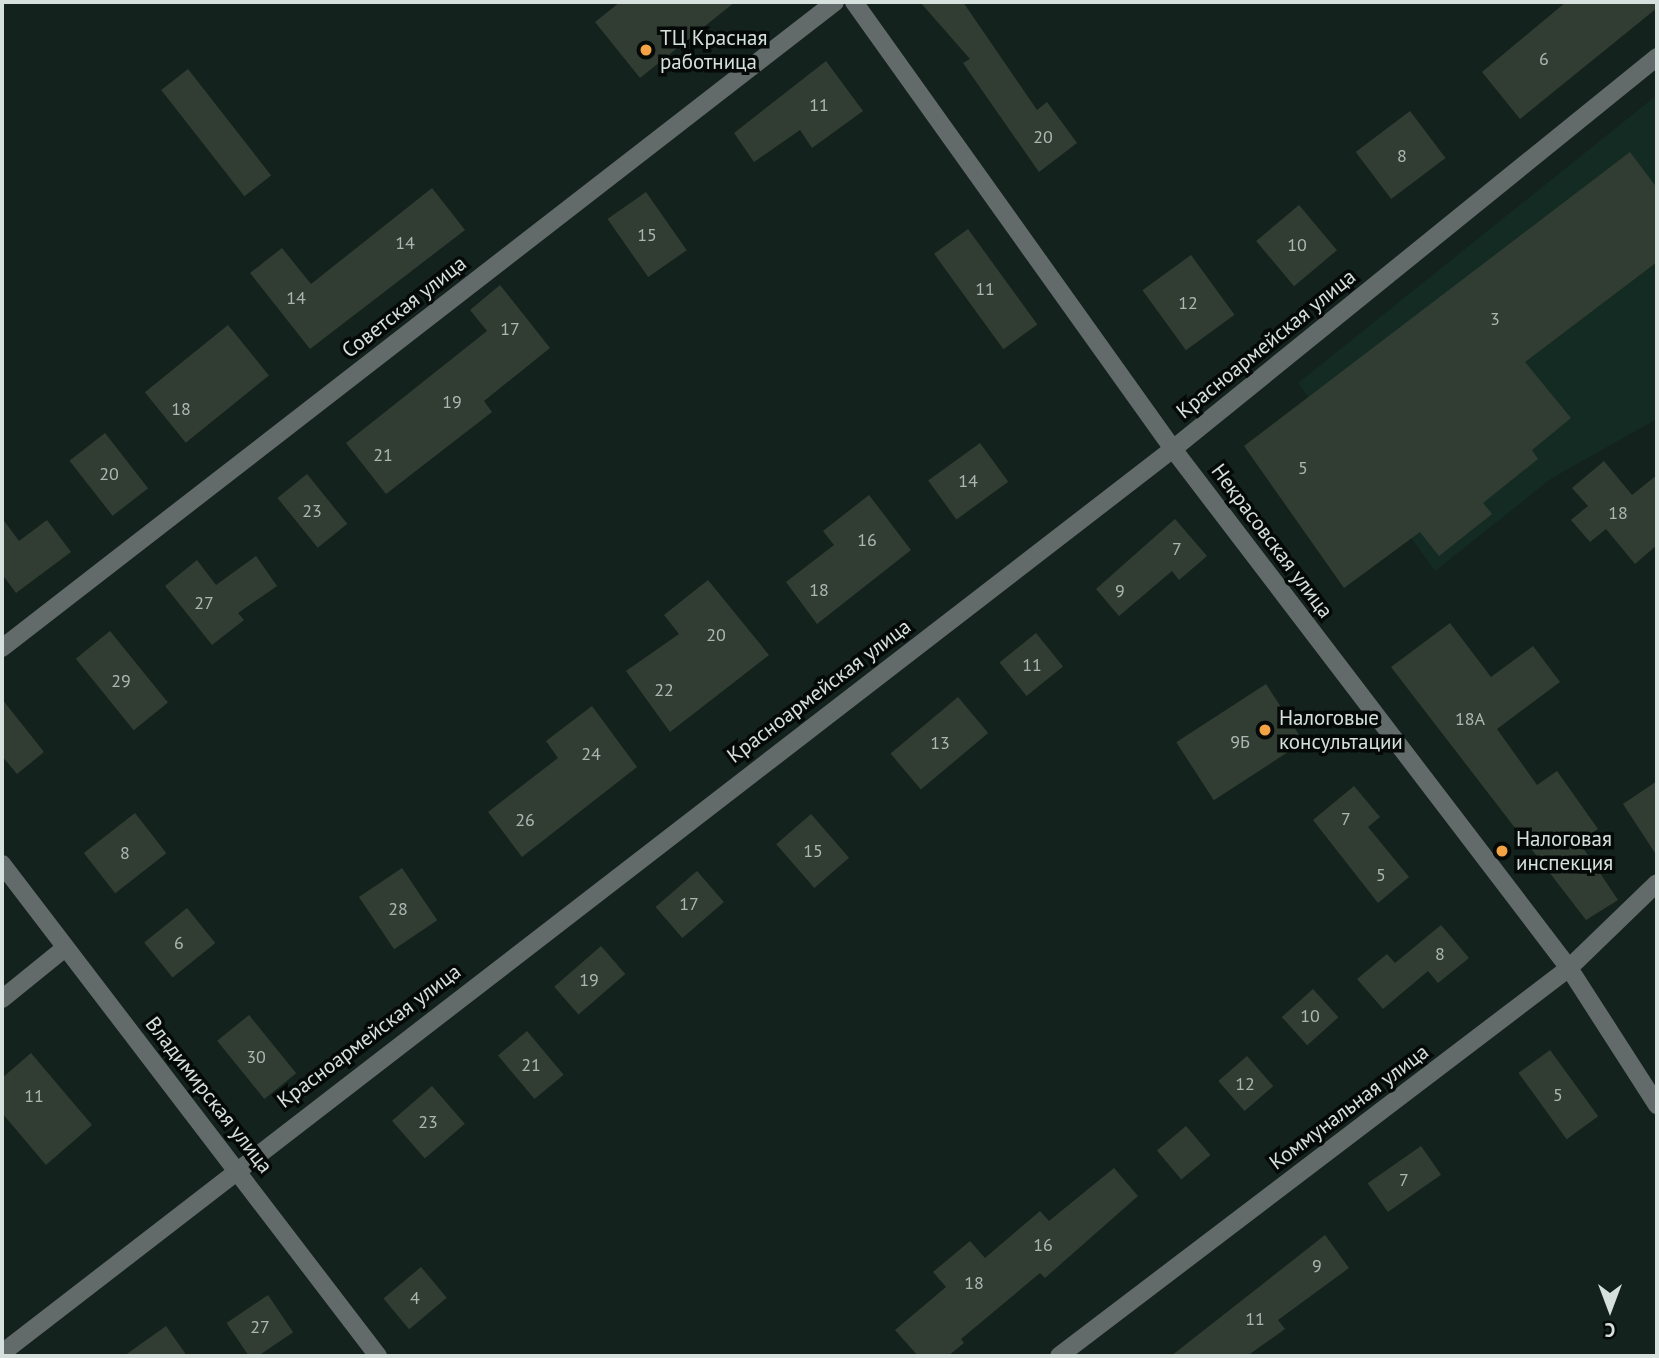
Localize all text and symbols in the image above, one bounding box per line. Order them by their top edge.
place label: ТЦ Красная работница [660,25,767,75]
marker: ТЦ Красная работница [638,42,654,58]
house number: 6 [1539,48,1549,70]
house number: 11 [809,94,829,116]
house number: 20 [1033,126,1053,148]
house number: 8 [1397,145,1407,167]
house number: 15 [637,224,657,246]
house number: 14 [395,232,415,254]
house number: 10 [1287,234,1307,256]
street label: Советская улица [337,251,471,363]
street label: Красноармейская улица [1171,264,1361,424]
house number: 11 [975,278,995,300]
house number: 14 [286,287,306,309]
house number: 12 [1178,292,1198,314]
house number: 3 [1490,308,1500,330]
house number: 17 [500,318,520,340]
house number: 19 [442,391,462,413]
house number: 18 [171,398,191,420]
house number: 21 [373,444,393,466]
house number: 5 [1298,457,1308,479]
street label: Некрасовская улица [1206,459,1338,623]
house number: 20 [99,463,119,485]
house number: 14 [958,470,978,492]
house number: 23 [302,500,322,522]
house number: 18 [1608,502,1628,524]
house number: 16 [857,529,877,551]
house number: 7 [1172,538,1182,560]
house number: 18 [809,579,829,601]
house number: 9 [1115,580,1125,602]
house number: 27 [194,592,214,614]
street label: Красноармейская улица [722,614,916,768]
house number: 20 [706,624,726,646]
house number: 11 [1022,654,1042,676]
house number: 29 [111,670,131,692]
house number: 22 [654,679,674,701]
place label: Налоговые консультации [1279,705,1403,755]
house number: 18А [1455,708,1485,730]
marker: Налоговые консультации [1257,722,1273,738]
house number: 9Б [1230,731,1250,753]
house number: 13 [930,732,950,754]
house number: 24 [581,743,601,765]
house number: 7 [1341,808,1351,830]
house number: 26 [515,809,535,831]
place label: Налоговая инспекция [1516,826,1613,876]
house number: 15 [803,840,823,862]
house number: 8 [120,842,130,864]
marker: Налоговая инспекция [1494,843,1510,859]
house number: 5 [1376,864,1386,886]
house number: 17 [679,893,699,915]
house number: 28 [388,898,408,920]
house number: 6 [174,932,184,954]
house number: 8 [1435,943,1445,965]
street label: Красноармейская улица [272,959,466,1113]
house number: 19 [579,969,599,991]
house number: 10 [1300,1005,1320,1027]
street label: Владимирская улица [140,1012,278,1178]
street label: Коммунальная улица [1265,1039,1433,1175]
house number: 30 [246,1046,266,1068]
house number: 21 [521,1054,541,1076]
house number: 12 [1235,1073,1255,1095]
house number: 5 [1553,1084,1563,1106]
house number: 11 [24,1085,44,1107]
house number: 23 [418,1111,438,1133]
house number: 7 [1399,1169,1409,1191]
house number: 16 [1033,1234,1053,1256]
house number: 9 [1312,1255,1322,1277]
house number: 18 [964,1272,984,1294]
north arrow [1575,1274,1645,1344]
house number: 4 [410,1287,420,1309]
house number: 11 [1245,1308,1265,1330]
house number: 27 [250,1316,270,1338]
text: С [1605,1318,1615,1342]

